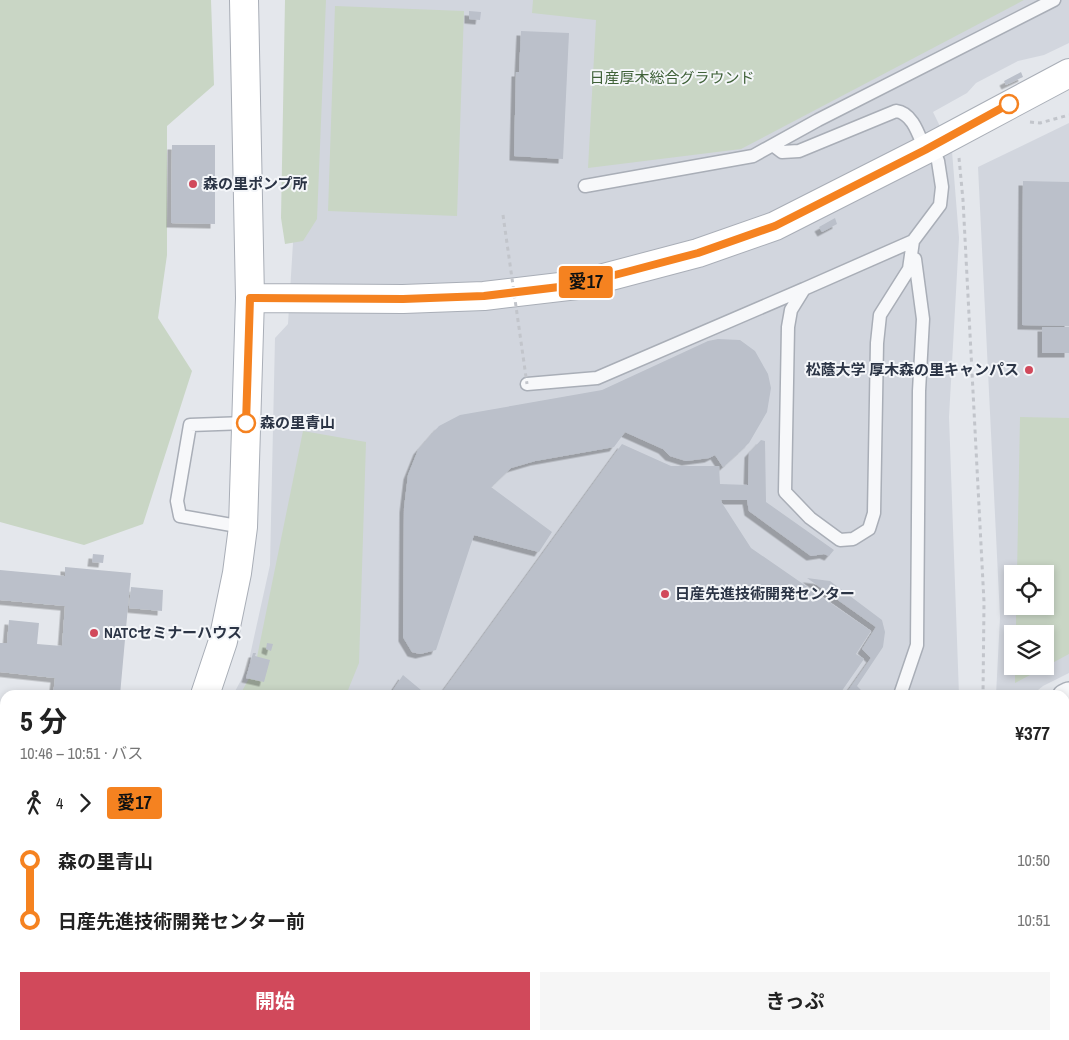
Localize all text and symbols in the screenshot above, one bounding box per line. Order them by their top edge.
park label: 日産厚木総合グラウンド [589,67,755,88]
unlabelled marker [999,94,1019,114]
place label: 森の里ポンプ所 [203,173,308,194]
marker: 森の里ポンプ所 [187,178,199,190]
line badge: 愛17 [557,266,615,298]
text: 愛17 [569,269,603,294]
place label: 松蔭大学 厚木森の里キャンパス [806,359,1019,380]
marker: 松蔭大学 厚木森の里キャンパス [1023,364,1035,376]
place label: 森の里青山 [260,412,335,433]
marker: 森の里青山 [236,413,256,433]
map controls [1004,565,1054,675]
button: locate [1004,565,1054,615]
place label: 日産先進技術開発センター [675,583,855,604]
marker: 日産先進技術開発センター [659,588,671,600]
place label: NATCセミナーハウス [104,622,242,643]
button: layers [1004,625,1054,675]
marker: NATCセミナーハウス [88,627,100,639]
text: 5 分 [20,702,67,740]
text: ¥377 [1015,720,1050,746]
text: 10:46 – 10:51 · バス [20,742,143,764]
icon: walk [20,789,48,817]
icon: forward [71,789,99,817]
text: 愛17 [117,790,152,815]
text: 4 [56,792,63,814]
text: 森の里青山 [58,848,153,874]
text: 10:50 [1017,849,1050,871]
text: 日産先進技術開発センター前 [58,908,305,934]
text: 10:51 [1017,909,1050,931]
button: 開始 [20,972,530,1030]
button: きっぷ [540,972,1050,1030]

